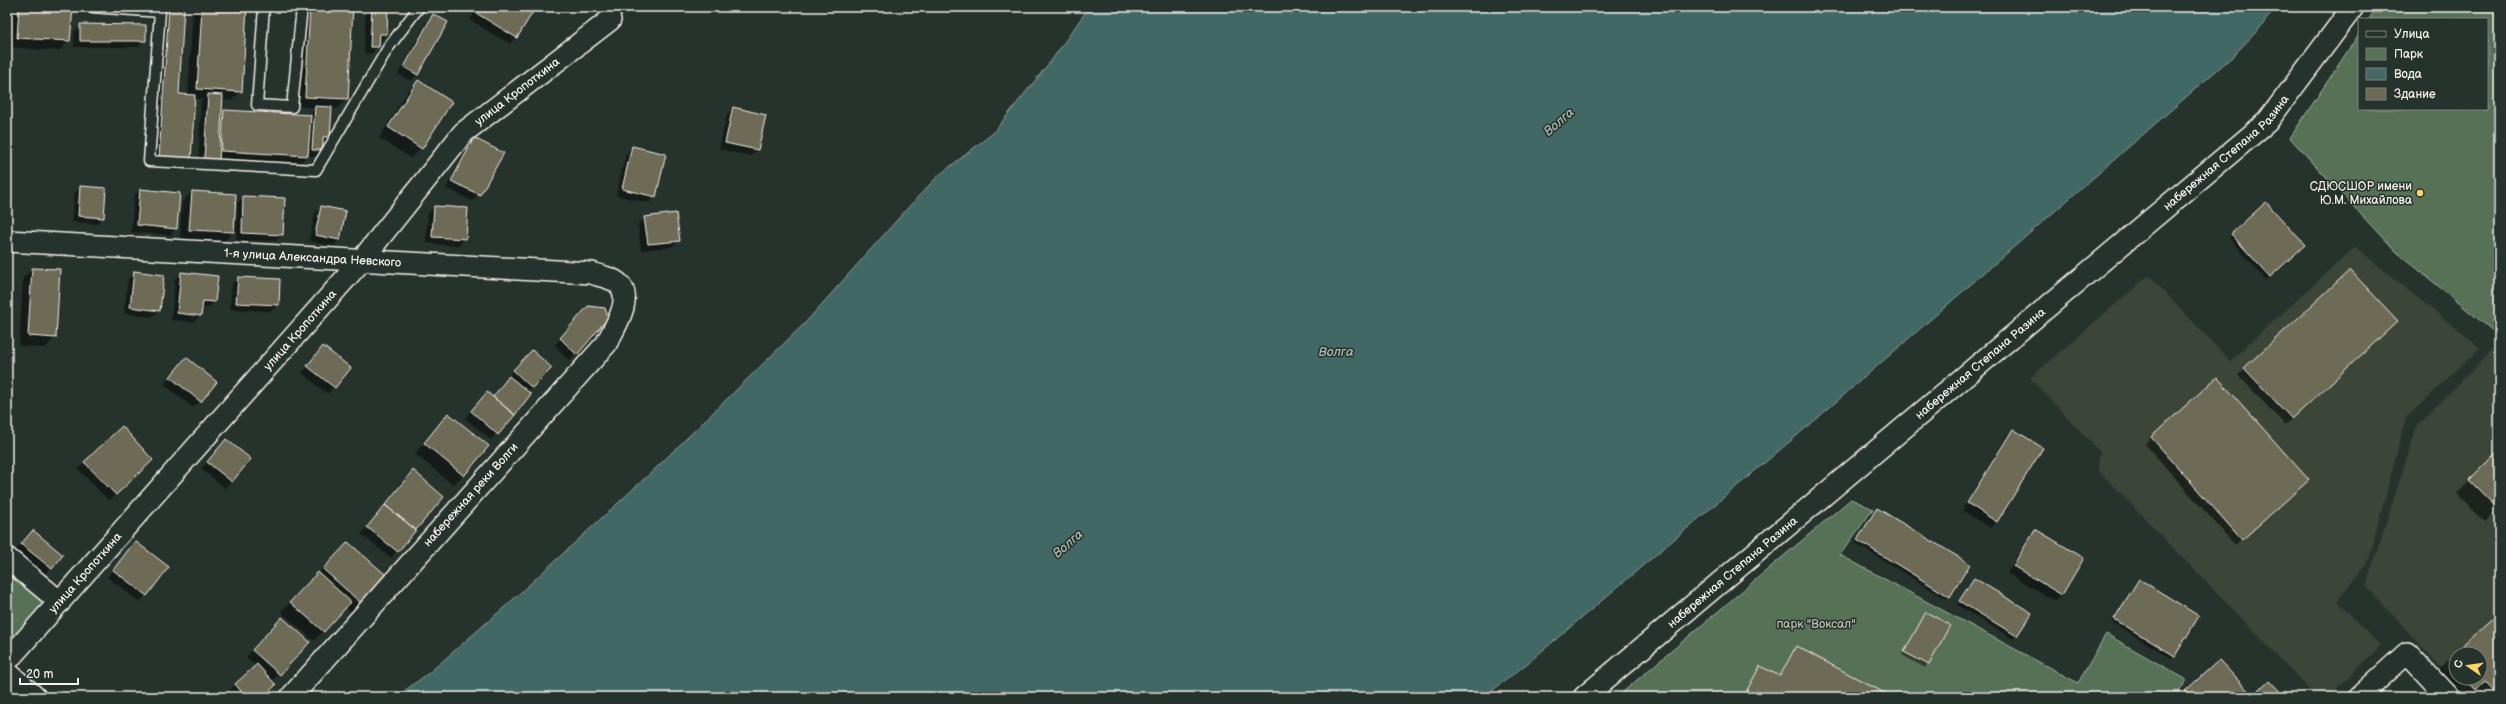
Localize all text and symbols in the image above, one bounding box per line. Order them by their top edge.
legend [2358,18,2488,110]
text: Улица [2394,27,2430,42]
text: Парк [2394,47,2424,62]
street label: улица Кропоткина [472,54,562,129]
text: Вода [2394,67,2422,82]
text: Здание [2394,87,2436,102]
street label: набережная Степана Разина [2160,92,2292,214]
water label: Волга [1540,104,1578,140]
place label: СДЮСШОР имени Ю.М. Михайлова [2310,179,2412,208]
marker: СДЮСШОР имени Ю.М. Михайлова [2415,188,2425,198]
street label: 1-я улица Александра Невского [223,245,402,270]
street label: улица Кропоткина [260,287,340,373]
street label: набережная Степана Разина [1912,304,2048,422]
water label: Волга [1318,344,1354,360]
street label: набережная реки Волги [420,440,522,550]
street label: набережная Степана Разина [1664,513,1801,631]
water label: Волга [1049,526,1087,562]
street label: улица Кропоткина [46,529,125,616]
park label: парк "Воксал" [1776,617,1856,632]
north arrow [2448,646,2488,686]
text: С [2452,658,2466,669]
scale bar [20,660,78,686]
text: 20 m [26,667,53,682]

